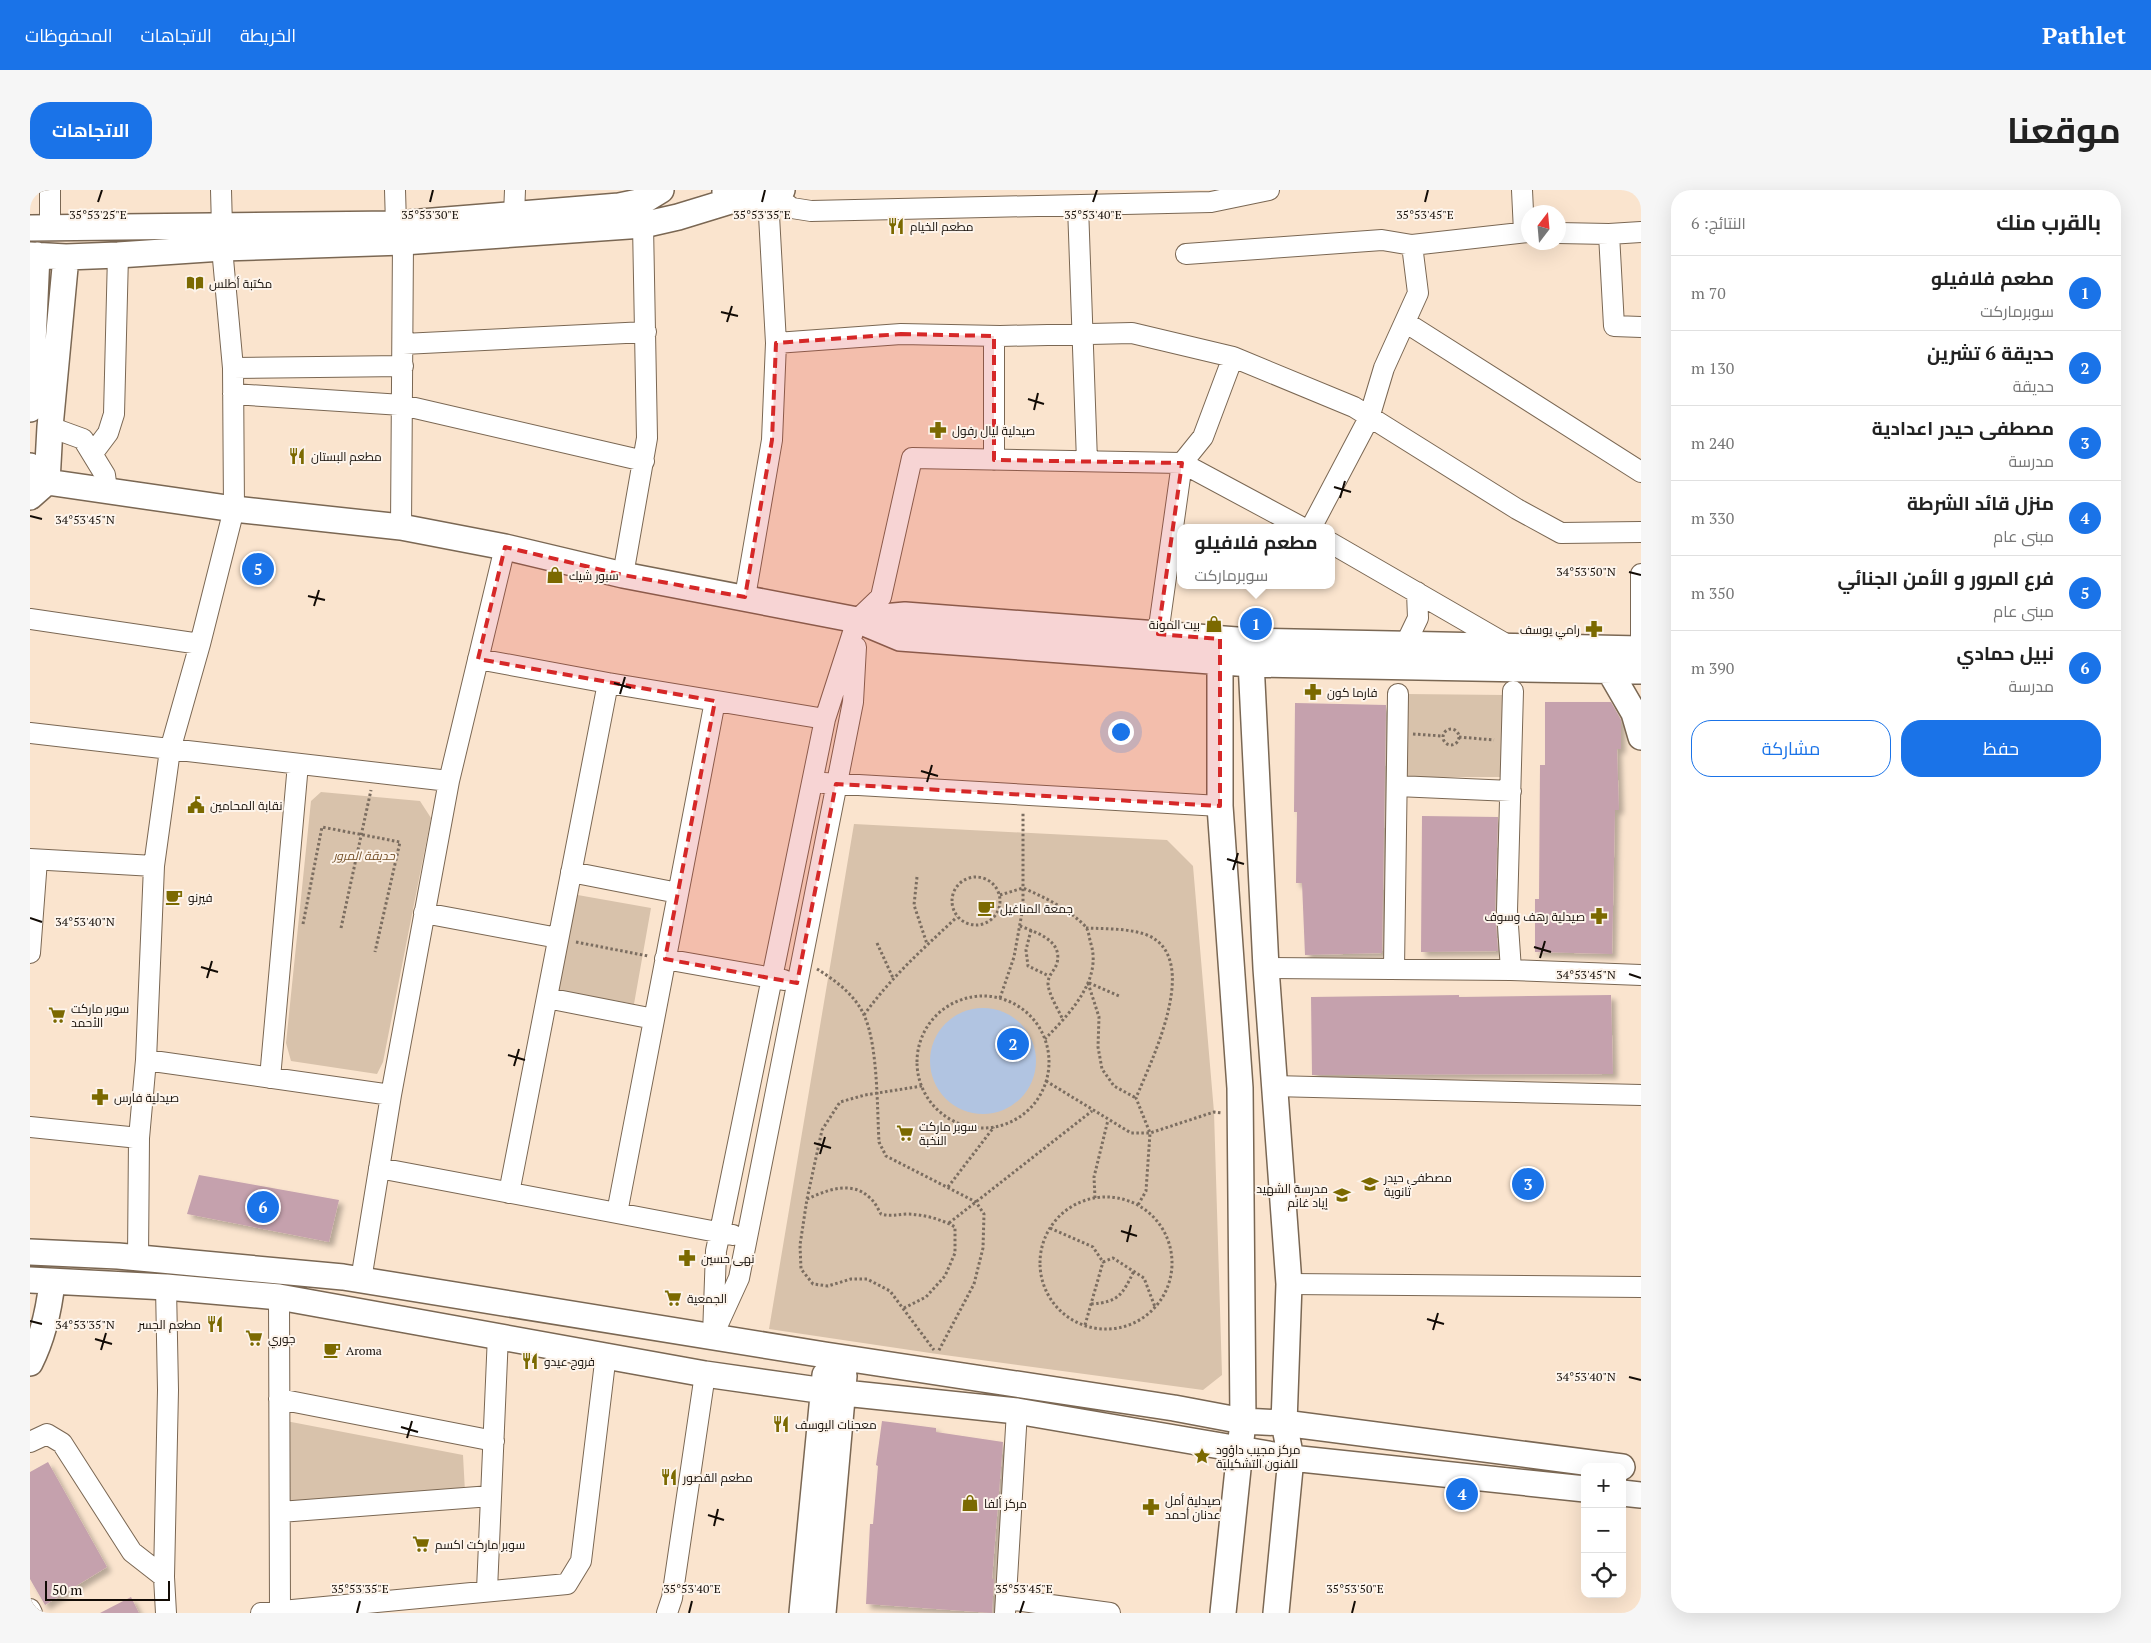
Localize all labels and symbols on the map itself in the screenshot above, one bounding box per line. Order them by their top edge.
north arrow [1521,205,1566,250]
text: 35°53'25"E [69,207,127,222]
text: 35°53'30"E [401,207,459,222]
text: 35°53'35"E [733,207,791,222]
text: 35°53'40"E [1064,207,1122,222]
text: 35°53'45"E [1396,207,1454,222]
restaurant icon: مطعم الخيام [886,216,906,236]
place label: مطعم الخيام [910,219,974,235]
library icon: مكتبة أطلس [185,273,205,293]
place label: مكتبة أطلس [209,276,272,291]
pharmacy icon: صيدلية ليال رفول [928,420,948,440]
place label: صيدلية ليال رفول [952,423,1035,438]
restaurant icon: مطعم البستان [287,446,307,466]
place label: مطعم البستان [311,449,382,465]
text: 34°53'45"N [55,512,115,527]
pin: 5 [242,550,274,588]
text: 34°53'50"N [1556,564,1616,579]
shop icon: سبور شيك [545,565,565,585]
place label: سبور شيك [569,568,619,583]
pin: 1 [1240,605,1272,643]
shop icon: بيت المونة [1204,614,1224,634]
place label: بيت المونة [1149,617,1200,632]
pharmacy icon: رامي يوسف [1584,619,1604,639]
place label: رامي يوسف [1520,622,1580,640]
pharmacy icon: فارما كون [1303,682,1323,702]
place label: فارما كون [1327,685,1378,700]
your location [1108,719,1134,745]
public building icon: نقابة المحامين [186,795,206,815]
place label: نقابة المحامين [210,798,283,813]
park label: حديقة المرور [331,848,396,863]
cafe icon: فيرنو [164,887,184,907]
place label: فيرنو [188,890,213,905]
cafe icon: جمعة المناغيل [976,898,996,918]
place label: جمعة المناغيل [1000,901,1073,916]
pharmacy icon: صيدلية رهف وسوف [1589,906,1609,926]
place label: صيدلية رهف وسوف [1484,909,1585,924]
text: 34°53'40"N [55,914,115,929]
text: 34°53'45"N [1556,967,1616,982]
place label: سوبر ماركت الأحمد [71,1001,129,1030]
supermarket icon: سوبر ماركت الأحمد [47,1005,67,1025]
pin: 2 [997,1025,1029,1063]
pharmacy icon: صيدلية فارس [90,1087,110,1107]
place label: صيدلية فارس [114,1090,179,1105]
place label: سوبر ماركت النخبة [919,1119,977,1148]
supermarket icon: سوبر ماركت النخبة [895,1123,915,1143]
pin: 3 [1512,1165,1544,1203]
place label: مصطفى حيدر ثانوية [1383,1170,1452,1199]
school or university icon: مصطفى حيدر ثانوية [1360,1174,1380,1194]
place label: مدرسة الشهيد إياد غانم [1256,1181,1328,1211]
school or university icon: مدرسة الشهيد إياد غانم [1332,1185,1352,1205]
pin: 6 [247,1188,279,1226]
pharmacy icon: نهى حسين [677,1248,697,1268]
place label: نهى حسين [701,1251,755,1266]
supermarket icon: الجمعية [663,1288,683,1308]
place label: الجمعية [687,1291,727,1306]
restaurant icon: مطعم الجسر [205,1314,225,1334]
text: 34°53'35"N [55,1317,115,1332]
place label: مطعم الجسر [137,1317,201,1333]
supermarket icon: جوري [244,1328,264,1348]
place label: جوري [268,1331,296,1349]
cafe icon: Aroma [322,1340,342,1360]
place label: Aroma [346,1343,382,1358]
restaurant icon: فروج عيدو [520,1351,540,1371]
place label: فروج عيدو [544,1354,595,1370]
text: 34°53'40"N [1556,1369,1616,1384]
restaurant icon: معجنات اليوسف [771,1414,791,1434]
place label: معجنات اليوسف [795,1417,877,1432]
place label: مركز مجيب داؤود للفنون التشكيلية [1216,1442,1300,1471]
place icon: مركز مجيب داؤود للفنون التشكيلية [1192,1446,1212,1466]
restaurant icon: مطعم القصور [659,1467,679,1487]
place label: مطعم القصور [682,1470,753,1486]
pin: 4 [1446,1475,1478,1513]
shop icon: مركز ألفا [960,1493,980,1513]
place label: صيدلية أمل عدنان أحمد [1165,1493,1221,1522]
place label: مركز ألفا [984,1496,1027,1511]
pharmacy icon: صيدلية أمل عدنان أحمد [1141,1497,1161,1517]
supermarket icon: سوبر ماركت اكسم [411,1534,431,1554]
place label: سوبر ماركت اكسم [435,1537,525,1553]
scale bar [45,1578,170,1601]
text: 35°53'35"E [331,1581,389,1596]
text: 35°53'40"E [663,1581,721,1596]
text: 35°53'45"E [995,1581,1053,1596]
text: 35°53'50"E [1326,1581,1384,1596]

